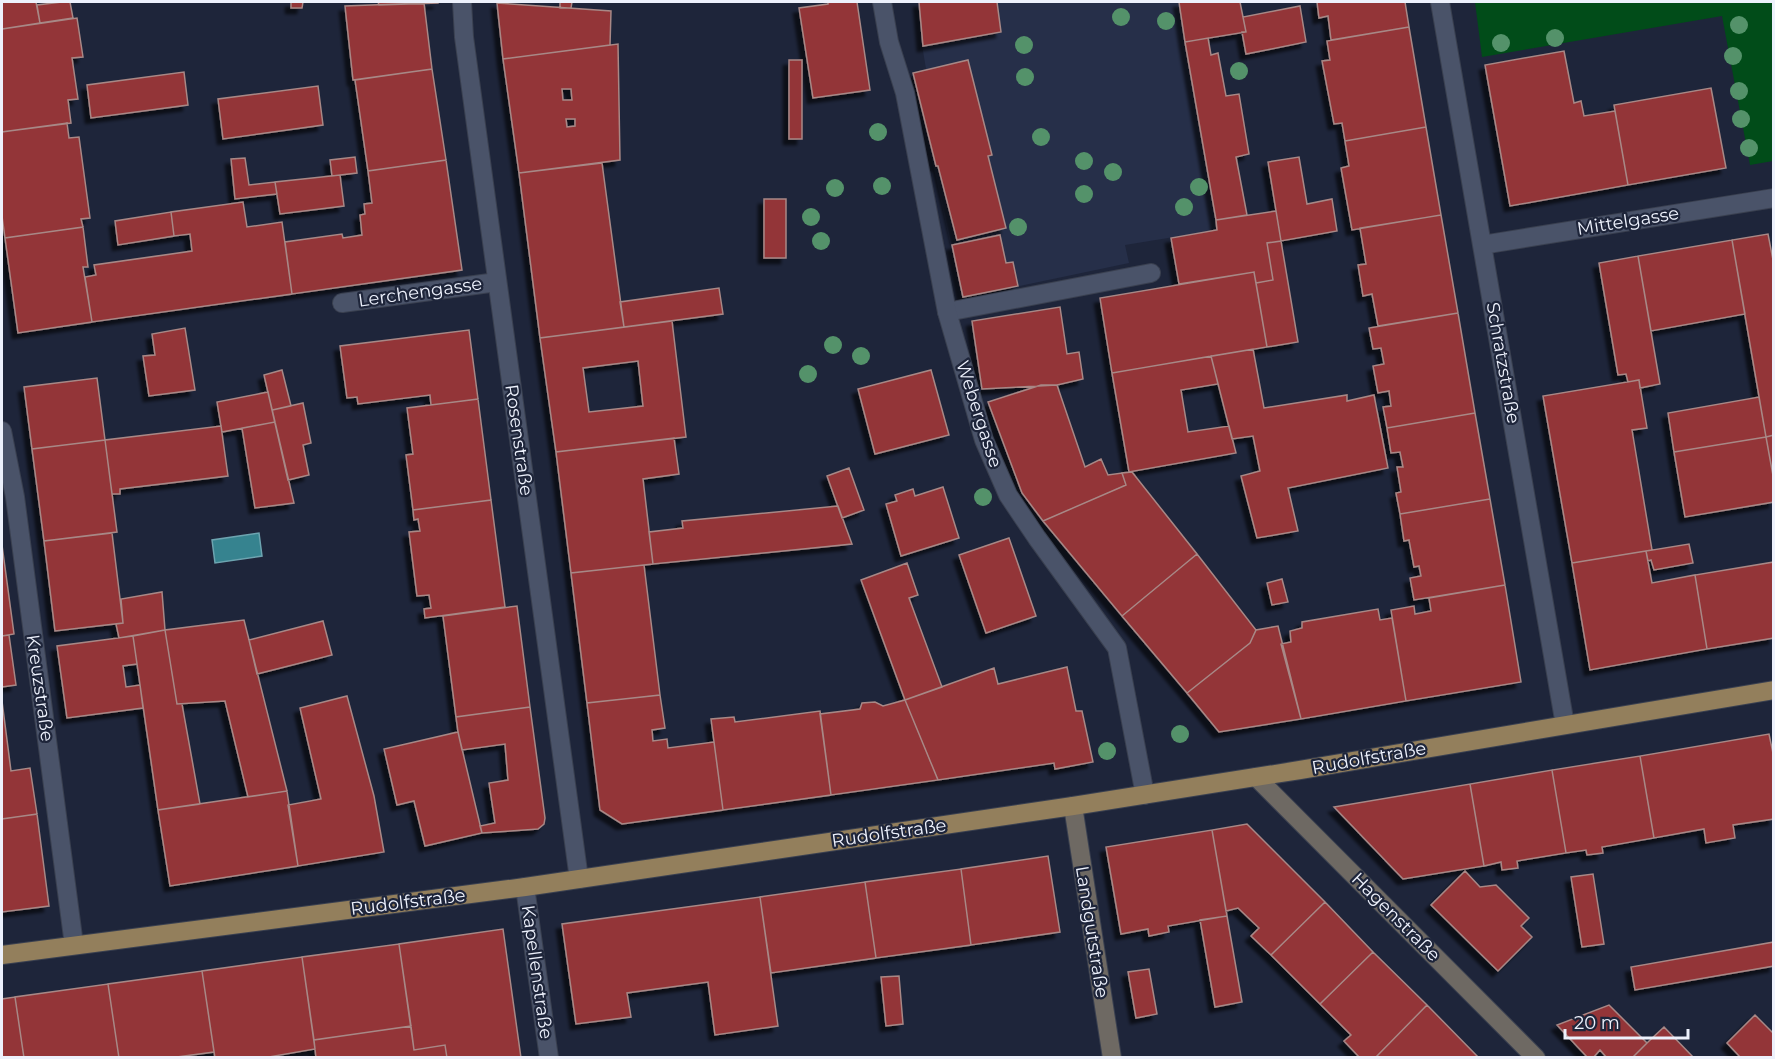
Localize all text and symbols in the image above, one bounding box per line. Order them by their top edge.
street label: Mittelgasse [1575,202,1681,240]
street label: Lerchengasse [357,272,484,312]
street label: Schratzstraße [1481,301,1525,426]
street label: Webergasse [951,358,1007,470]
street label: Rosenstraße [500,383,538,497]
street label: Kreuzstraße [22,633,58,743]
street label: Rudolfstraße [1310,737,1428,779]
street label: Rudolfstraße [830,814,948,852]
street label: Landgutstraße [1071,864,1113,1000]
street label: Hagenstraße [1347,868,1445,966]
street label: Rudolfstraße [349,884,467,920]
street label: Kapellenstraße [517,904,557,1041]
scale bar [1565,1002,1688,1040]
text: 20 m [1574,1012,1620,1034]

